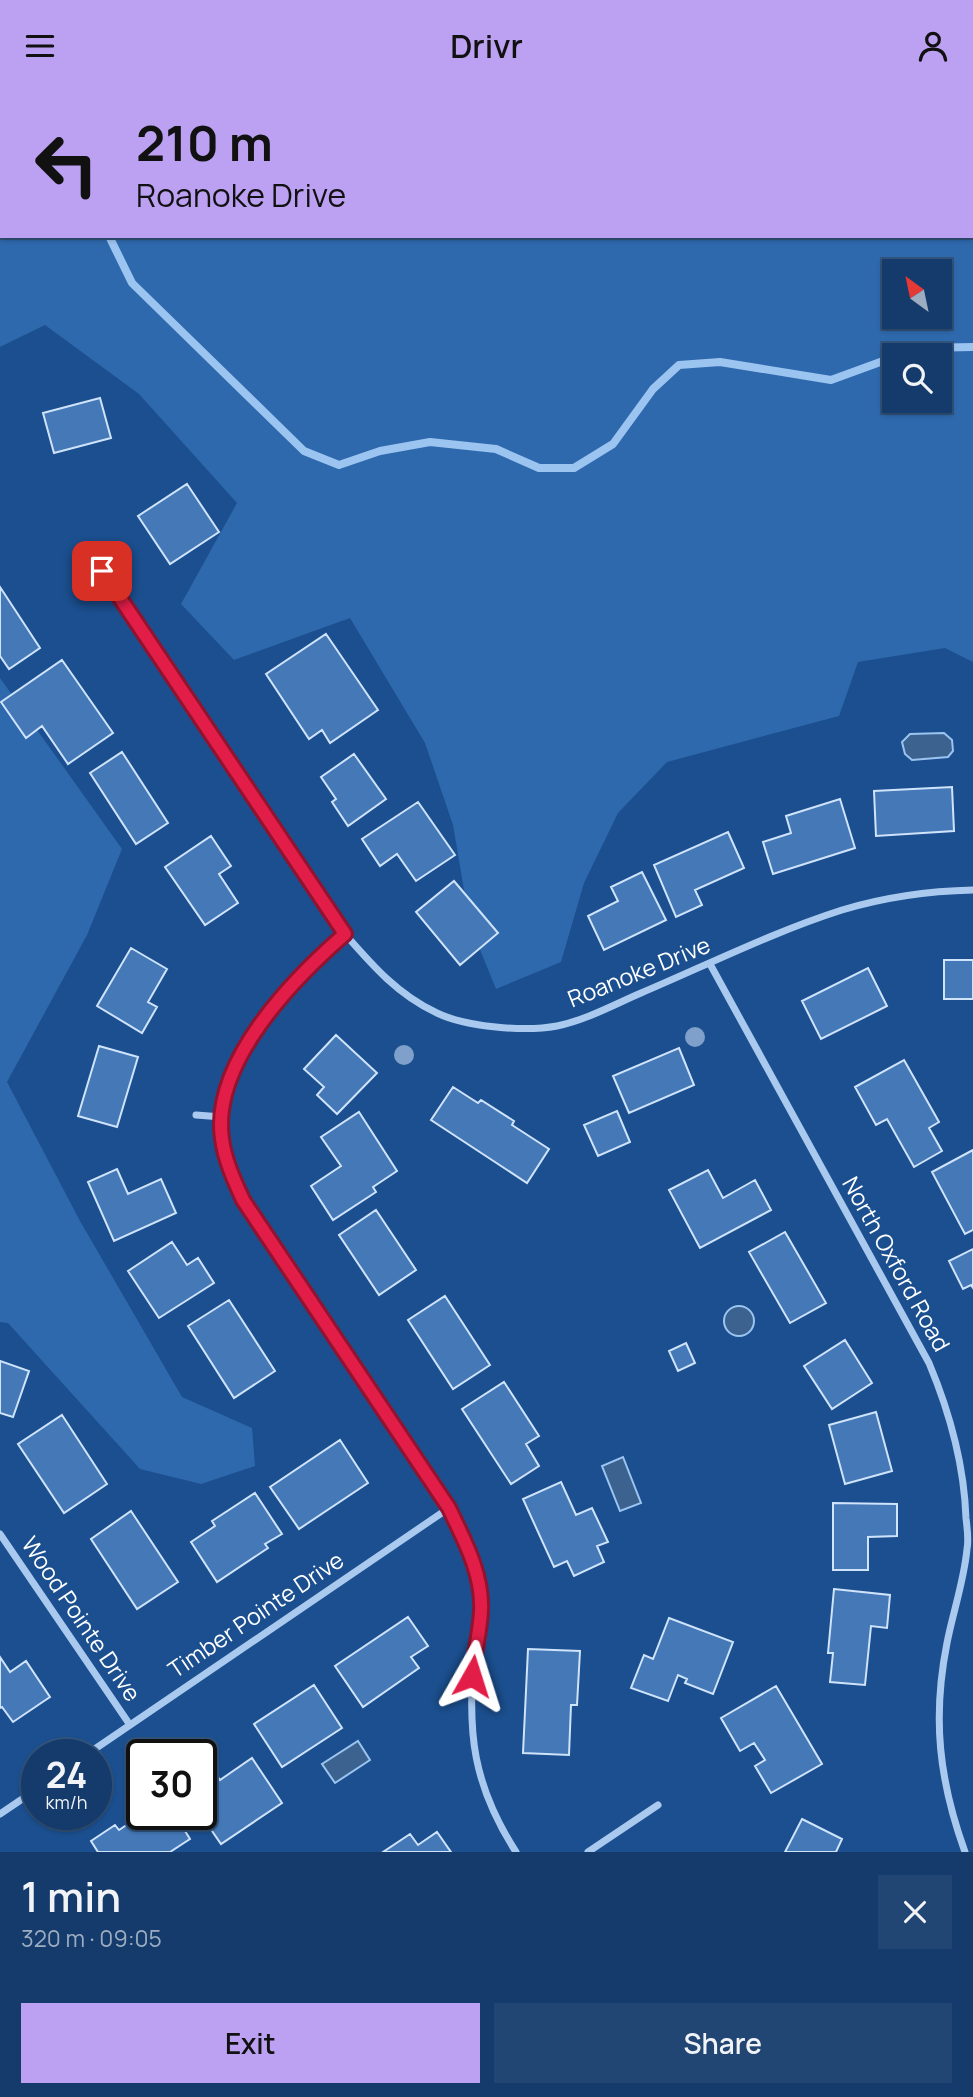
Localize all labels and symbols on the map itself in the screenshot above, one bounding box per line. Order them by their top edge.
north arrow [882,259,952,329]
pin [72,541,132,601]
street label: Roanoke Drive [563,928,715,1014]
street label: North Oxford Road [835,1170,958,1357]
street label: Wood Pointe Drive [15,1530,149,1707]
street label: Timber Pointe Drive [161,1543,350,1685]
position arrow [435,1639,509,1713]
speed limit sign: 30 [126,1739,217,1830]

